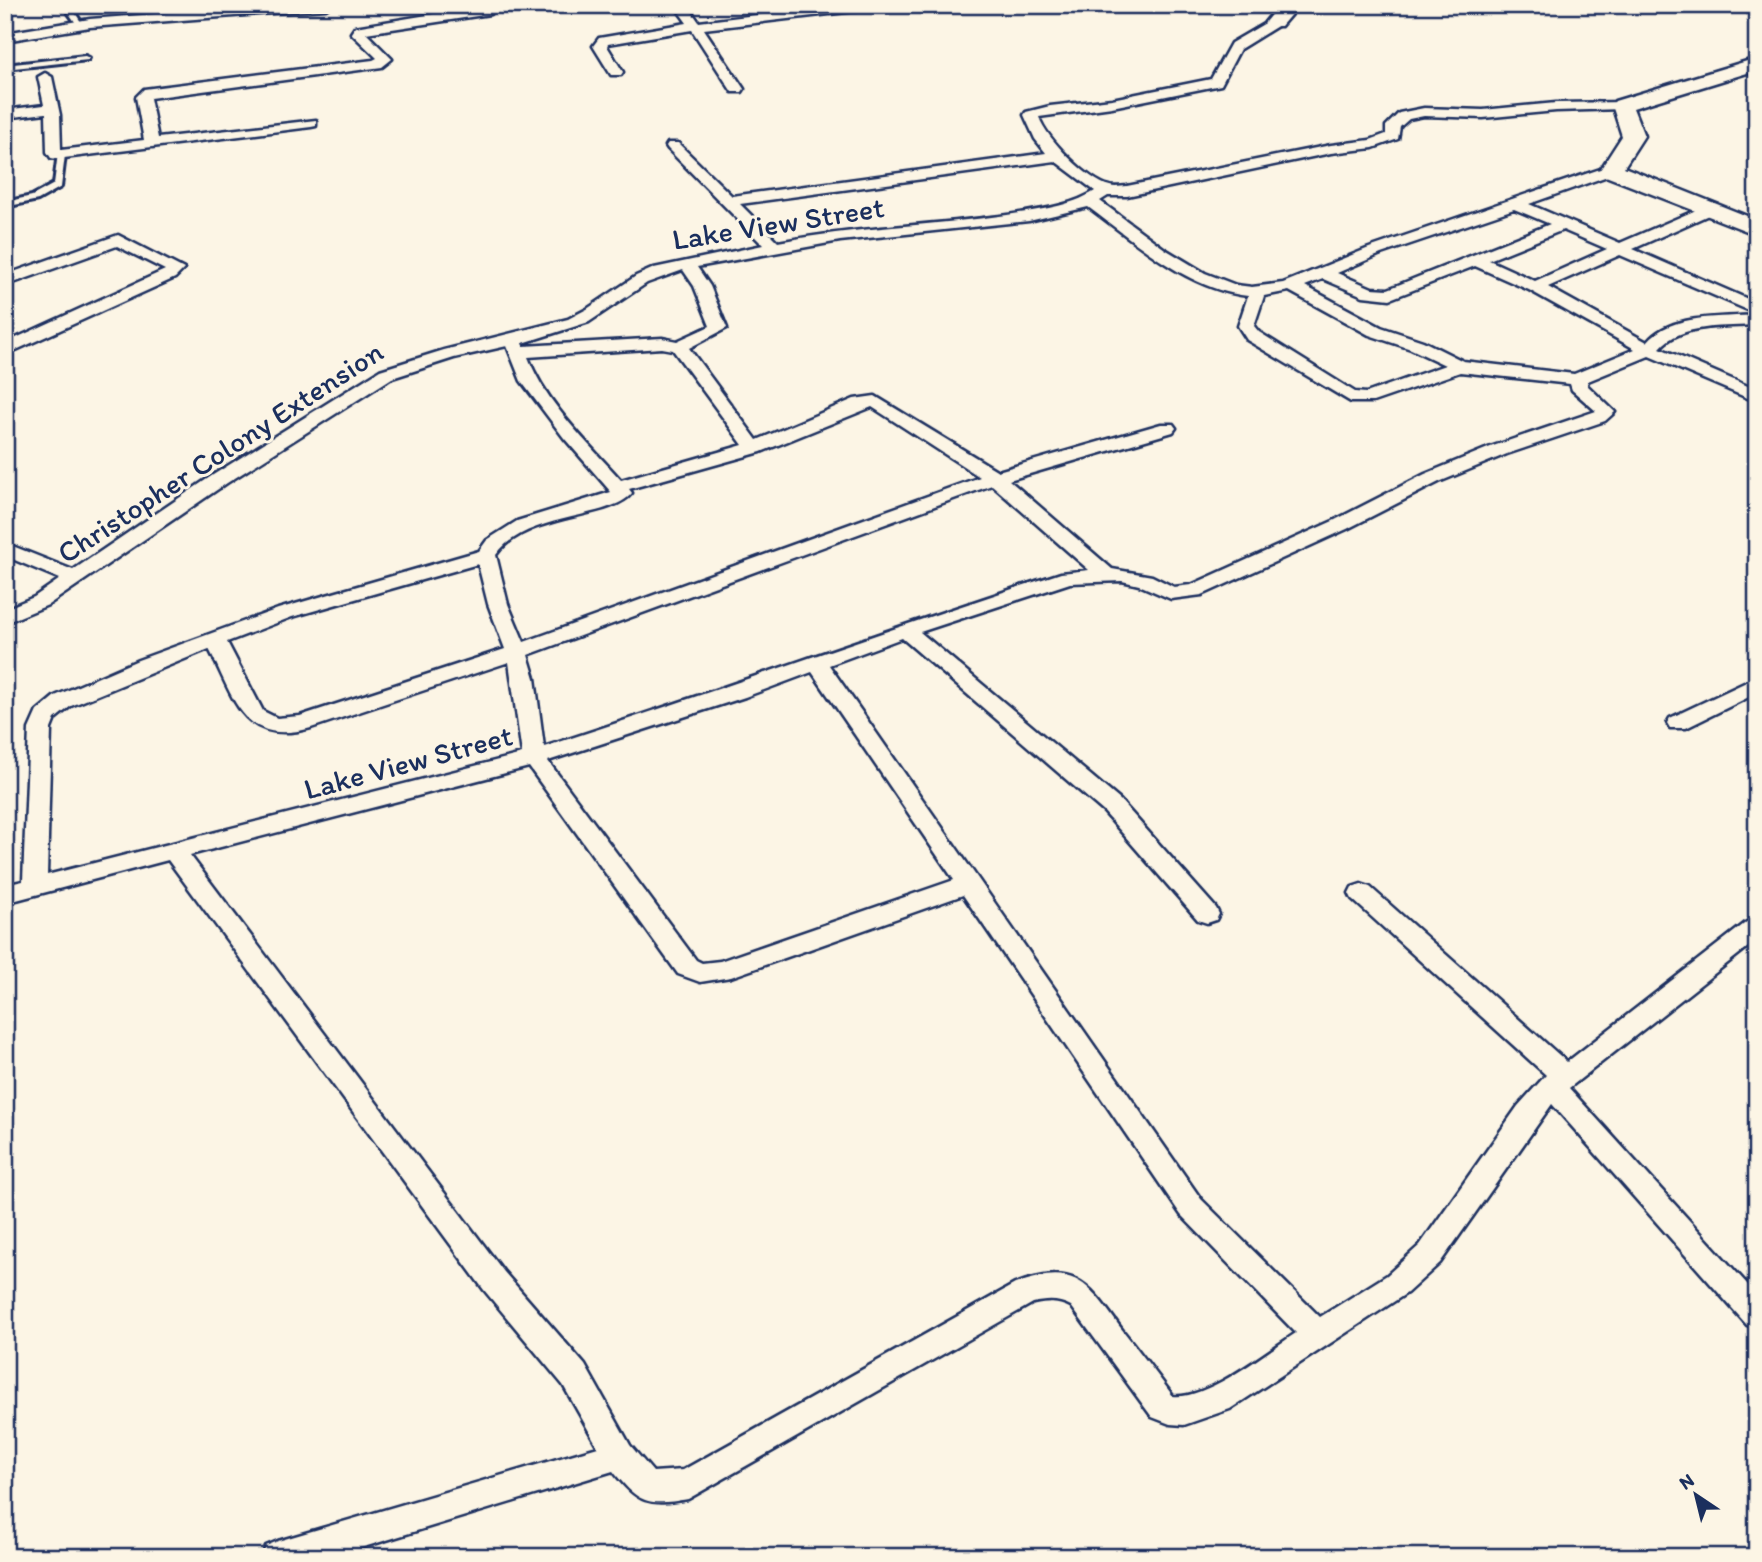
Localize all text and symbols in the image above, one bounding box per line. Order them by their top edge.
street label: Lake View Street [669,188,887,258]
street label: Christopher Colony Extension [50,333,390,571]
street label: Lake View Street [300,716,516,808]
north arrow [1660,1460,1730,1530]
text: N [1675,1468,1698,1495]

